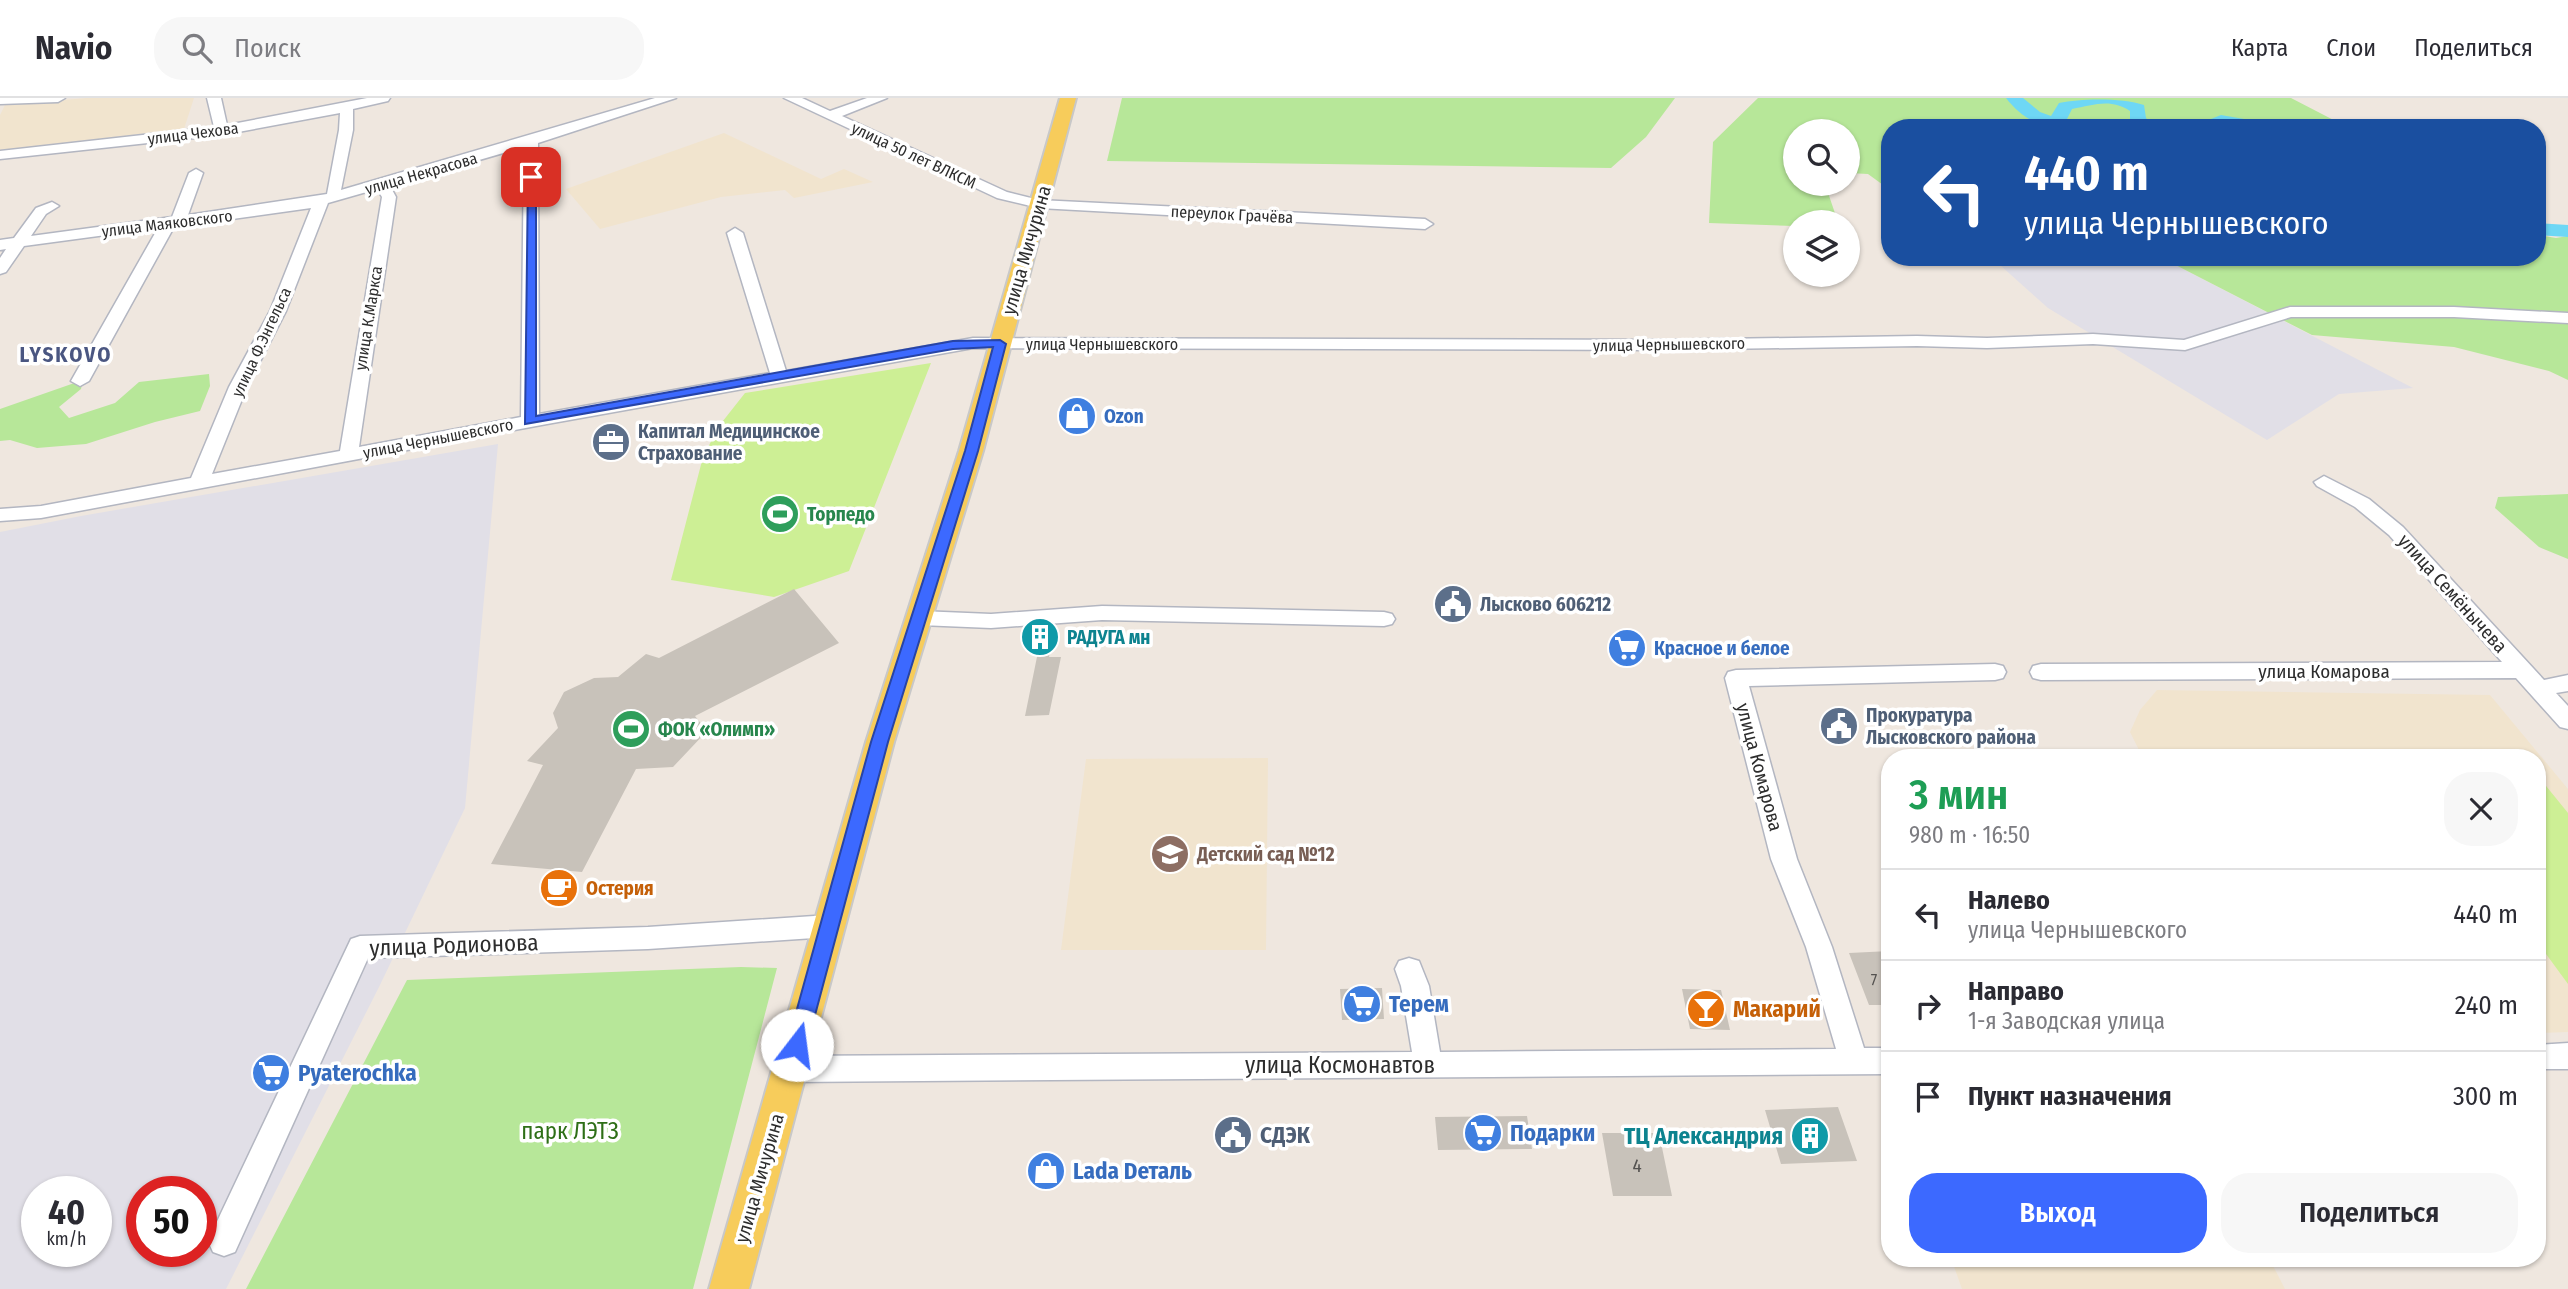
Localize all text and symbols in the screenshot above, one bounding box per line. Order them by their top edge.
search box [154,17,644,80]
text: Navio [35,28,112,68]
icon: search [178,29,216,67]
text: Поиск [234,33,301,64]
text: Карта [2231,34,2288,62]
text: Слои [2326,34,2376,62]
text: Поделиться [2414,34,2533,62]
street label: улица Чехова [147,118,240,148]
street label: улица 50 лет ВЛКСМ [848,118,979,193]
map controls [1783,119,1860,287]
button: search [1783,119,1860,196]
text: 440 m [2024,144,2149,203]
pin [501,147,561,207]
icon: left [1909,147,2000,238]
street label: улица Некрасова [363,148,480,199]
icon: arrive [512,158,550,196]
street label: улица Мичурина [997,183,1056,317]
street label: переулок Грачёва [1170,202,1294,227]
text: улица Чернышевского [2024,204,2329,242]
street label: улица Маяковского [101,206,234,241]
button: layers [1783,210,1860,287]
street label: улица К.Маркса [351,264,386,372]
street label: улица Ф.Энгельса [228,284,295,400]
street label: улица Чернышевского [1593,334,1745,355]
street label: улица Чернышевского [1026,335,1178,354]
district label: LYSKOVO [20,342,112,368]
shop icon: Ozon [1056,395,1098,437]
place label: Ozon [1104,405,1144,428]
street label: улица Чернышевского [362,415,515,462]
place label: Капитал Медицинское Страхование [638,420,820,465]
office icon: Капитал Медицинское Страхование [590,421,632,463]
sports icon: Торпедо [759,493,801,535]
place label: Торпедо [807,503,875,526]
street label: улица Семёнычева [2393,529,2512,657]
public building icon: Лысково 606212 [1432,583,1474,625]
place label: Лысково 606212 [1480,593,1611,616]
building icon: РАДУГА мн [1019,616,1061,658]
place label: РАДУГА мн [1067,626,1150,649]
supermarket icon: Красное и белое [1606,627,1648,669]
place label: Красное и белое [1654,637,1790,660]
street label: улица Комарова [2258,660,2390,683]
street label: улица Комарова [1731,701,1788,834]
place label: Прокуратура Лысковского района [1866,704,2036,749]
public building icon: Прокуратура Лысковского района [1818,705,1860,747]
sports icon: ФОК «Олимп» [610,708,652,750]
place label: ФОК «Олимп» [658,718,775,741]
text: 3 мин [1909,770,2008,820]
button: close [2444,772,2518,846]
text: 980 m · 16:50 [1909,821,2030,849]
school or university icon: Детский сад №12 [1149,833,1191,875]
place label: Детский сад №12 [1196,843,1335,866]
cafe icon: Остерия [538,867,580,909]
place label: Остерия [586,877,654,900]
text: Налево [1968,885,2050,916]
icon: left [1909,896,1947,934]
text: 440 m [2453,899,2518,930]
text: улица Чернышевского [1968,916,2187,944]
street label: улица Родионова [369,928,539,962]
house number: 7 [1871,970,1878,989]
text: Направо [1968,976,2064,1007]
supermarket icon: Терем [1341,983,1383,1025]
icon: right [1909,987,1947,1025]
bar icon: Макарий [1685,988,1727,1030]
place label: Терем [1389,990,1449,1018]
text: 240 m [2455,990,2518,1021]
place label: Макарий [1733,995,1821,1023]
text: 1-я Заводская улица [1968,1007,2165,1035]
position arrow [760,1008,834,1082]
street label: улица Космонавтов [1245,1051,1435,1079]
supermarket icon: Pyaterochka [250,1052,292,1094]
place label: Pyaterochka [298,1059,417,1087]
icon: arrive [1909,1078,1947,1116]
text: Пункт назначения [1968,1081,2172,1112]
text: 300 m [2453,1081,2518,1112]
street label: улица Мичурина [730,1111,789,1245]
supermarket icon: Подарки [1462,1112,1504,1154]
public building icon: СДЭК [1212,1114,1254,1156]
building icon: ТЦ Александрия [1789,1115,1831,1157]
park label: парк ЛЭТЗ [521,1117,619,1145]
place label: Подарки [1510,1119,1595,1147]
place label: СДЭК [1260,1121,1311,1149]
place label: ТЦ Александрия [1624,1122,1783,1150]
shop icon: Lada Dеталь [1025,1150,1067,1192]
house number: 4 [1632,1154,1642,1177]
place label: Lada Dеталь [1073,1157,1192,1185]
button: Выход [1909,1173,2207,1253]
button: Поделиться [2221,1173,2518,1253]
speed limit sign: 50 [126,1176,217,1267]
text: 40 [48,1191,85,1233]
text: km/h [46,1228,87,1250]

